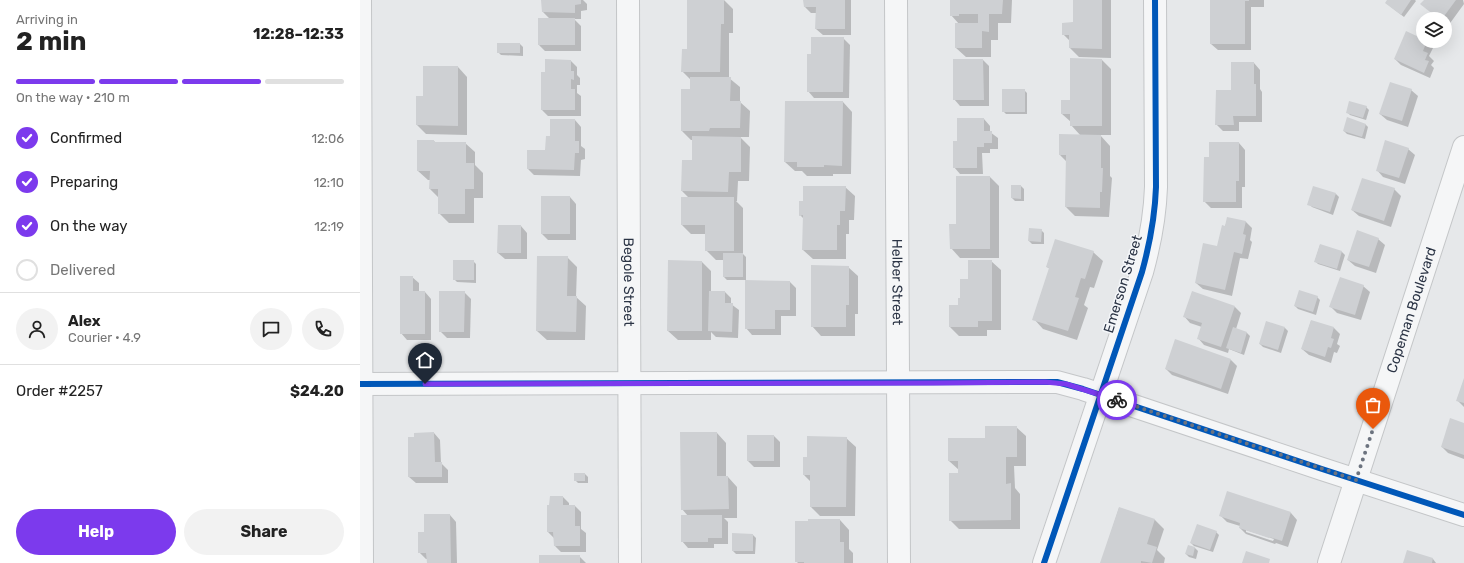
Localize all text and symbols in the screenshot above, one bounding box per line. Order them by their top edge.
text: Arriving in [16,12,78,27]
map controls [1416,12,1452,48]
button: layers [1416,12,1452,48]
text: 12:28–12:33 [253,25,344,43]
text: 2 min [16,26,86,57]
text: On the way · 210 m [16,90,130,105]
icon: check [16,127,38,149]
text: Confirmed [50,129,122,147]
text: 12:06 [311,131,344,146]
icon: check [16,171,38,193]
text: Preparing [50,173,118,191]
text: 12:10 [314,175,344,190]
icon: check [16,215,38,237]
text: On the way [50,217,128,235]
text: 12:19 [314,219,344,234]
street label: Emerson Street [1100,232,1146,335]
street label: Begole Street [620,238,638,327]
street label: Helber Street [889,239,906,326]
street label: Copeman Boulevard [1383,245,1439,375]
text: Delivered [50,261,115,279]
button: person [16,308,58,350]
button: chat [250,308,292,350]
button: phone [302,308,344,350]
text: Alex [68,312,101,330]
text: Courier · 4.9 [68,330,141,345]
pin [408,343,442,384]
icon: home [414,349,436,371]
courier [1097,380,1137,420]
text: Order #2257 [16,382,103,400]
text: $24.20 [290,382,344,400]
pin [1356,388,1390,429]
icon: bike [1106,389,1128,411]
icon: bag [1362,394,1384,416]
button: Help [16,509,176,555]
button: Share [184,509,344,555]

